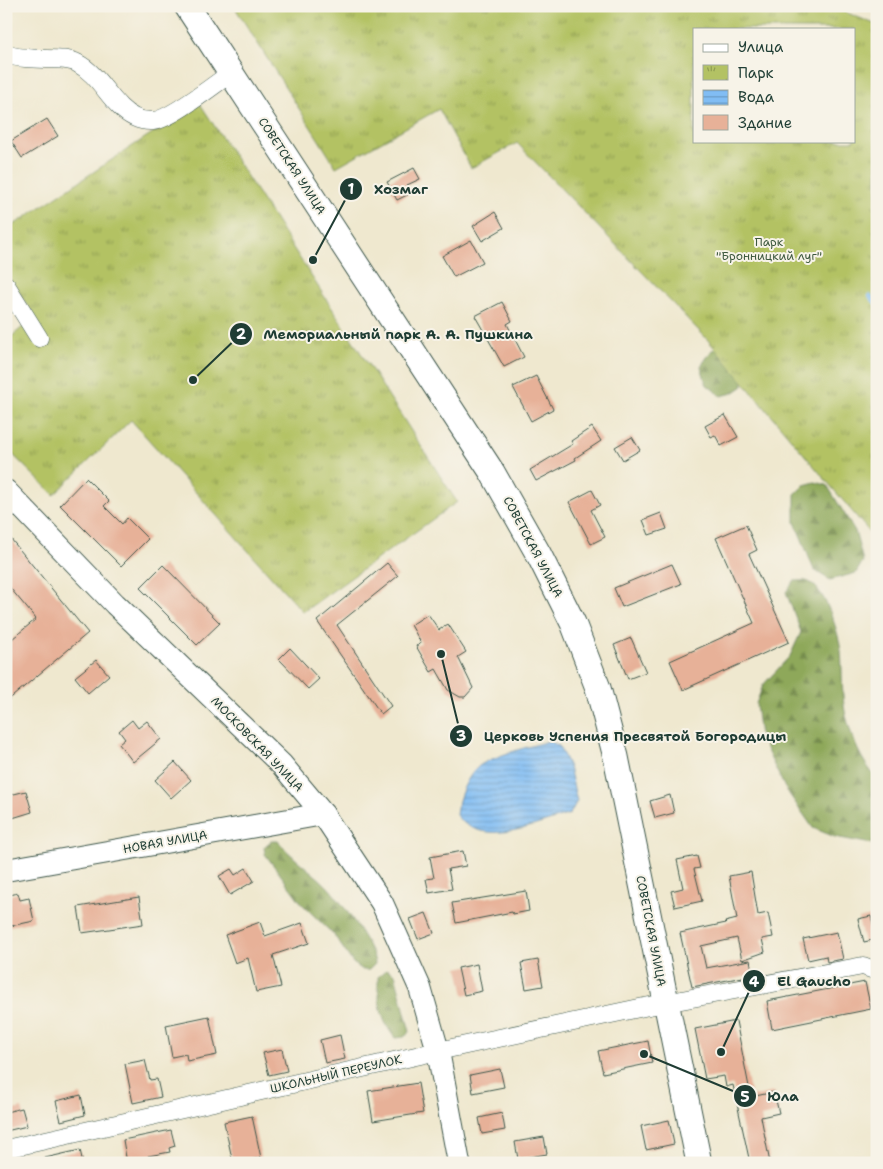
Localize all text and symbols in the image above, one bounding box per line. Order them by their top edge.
legend [693,28,856,142]
text: Улица [738,37,784,57]
text: Парк [738,63,774,83]
text: Вода [738,87,775,107]
text: Здание [738,113,792,133]
street label: СОВЕТСКАЯ УЛИЦА [255,114,329,218]
callout: Хозмаг [339,174,438,203]
text: 1 [348,179,355,199]
text: Хозмаг [374,180,429,198]
park label: Парк "Бронницкий луг" [716,234,822,264]
callout: Мемориальный парк А. А. Пушкина [228,319,543,348]
text: 2 [236,324,247,344]
text: Мемориальный парк А. А. Пушкина [263,325,533,343]
street label: СОВЕТСКАЯ УЛИЦА [500,494,567,601]
street label: МОСКОВСКАЯ УЛИЦА [207,693,307,795]
callout: Церковь Успения Пресвятой Богородицы [449,721,796,750]
text: 3 [456,726,466,746]
text: Церковь Успения Пресвятой Богородицы [484,727,786,745]
street label: НОВАЯ УЛИЦА [122,827,209,857]
street label: СОВЕТСКАЯ УЛИЦА [632,874,670,988]
callout: El Gaucho [742,967,860,996]
text: 4 [749,972,760,992]
text: El Gaucho [777,972,851,990]
street label: ШКОЛЬНЫЙ ПЕРЕУЛОК [269,1051,404,1097]
callout: Юла [733,1082,809,1111]
text: 5 [740,1087,750,1107]
text: Юла [767,1087,799,1105]

